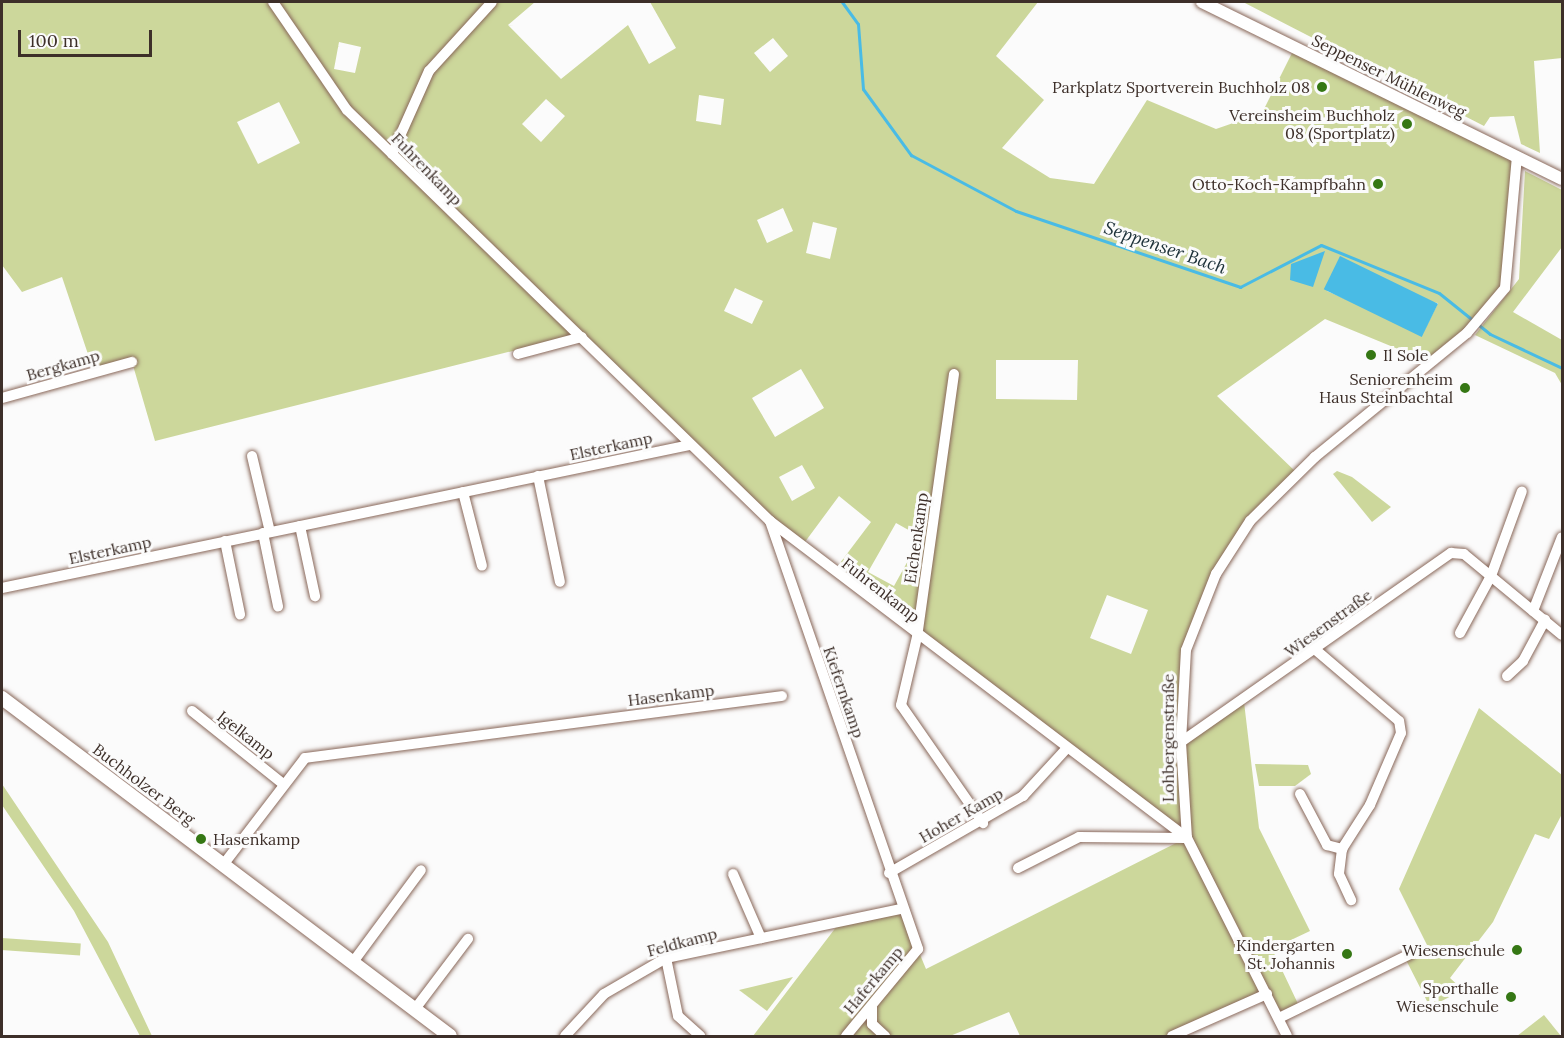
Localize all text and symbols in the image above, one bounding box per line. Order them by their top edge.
scale bar [21,18,154,56]
text: 100 m [29,29,79,52]
street label: Seppenser Mühlenweg [1309,30,1469,122]
place label: Parkplatz Sportverein Buchholz 08 [1052,77,1310,97]
marker: Parkplatz Sportverein Buchholz 08 [1315,80,1329,94]
place label: Vereinsheim Buchholz 08 (Sportplatz) [1229,105,1395,143]
marker: Vereinsheim Buchholz 08 (Sportplatz) [1400,117,1414,131]
street label: Fuhrenkamp [388,129,466,209]
place label: Otto-Koch-Kampfbahn [1192,174,1366,194]
marker: Otto-Koch-Kampfbahn [1371,177,1385,191]
water label: Seppenser Bach [1101,217,1229,279]
street label: Bergkamp [24,345,102,385]
place label: Il Sole [1383,345,1428,365]
marker: Il Sole [1364,348,1378,362]
place label: Seniorenheim Haus Steinbachtal [1319,369,1453,407]
marker: Seniorenheim Haus Steinbachtal [1458,381,1472,395]
street label: Elsterkamp [568,428,654,464]
street label: Eichenkamp [900,491,932,585]
street label: Elsterkamp [67,532,153,568]
street label: Fuhrenkamp [838,554,924,626]
street label: Wiesenstraße [1281,585,1375,661]
street label: Kiefernkamp [819,644,869,740]
street label: Lohbergenstraße [1158,674,1178,802]
street label: Hasenkamp [627,680,715,710]
street label: Igelkamp [213,707,279,763]
street label: Buchholzer Berg [89,739,199,829]
street label: Hoher Kamp [916,783,1006,847]
place label: Hasenkamp [213,829,300,849]
marker: Hasenkamp [194,832,208,846]
street label: Feldkamp [645,923,719,961]
place label: Kindergarten St. Johannis [1236,935,1335,973]
place label: Wiesenschule [1402,940,1505,960]
street label: Haferkamp [839,942,907,1018]
marker: Wiesenschule [1510,943,1524,957]
marker: Kindergarten St. Johannis [1340,947,1354,961]
place label: Sporthalle Wiesenschule [1396,978,1499,1016]
marker: Sporthalle Wiesenschule [1504,990,1518,1004]

